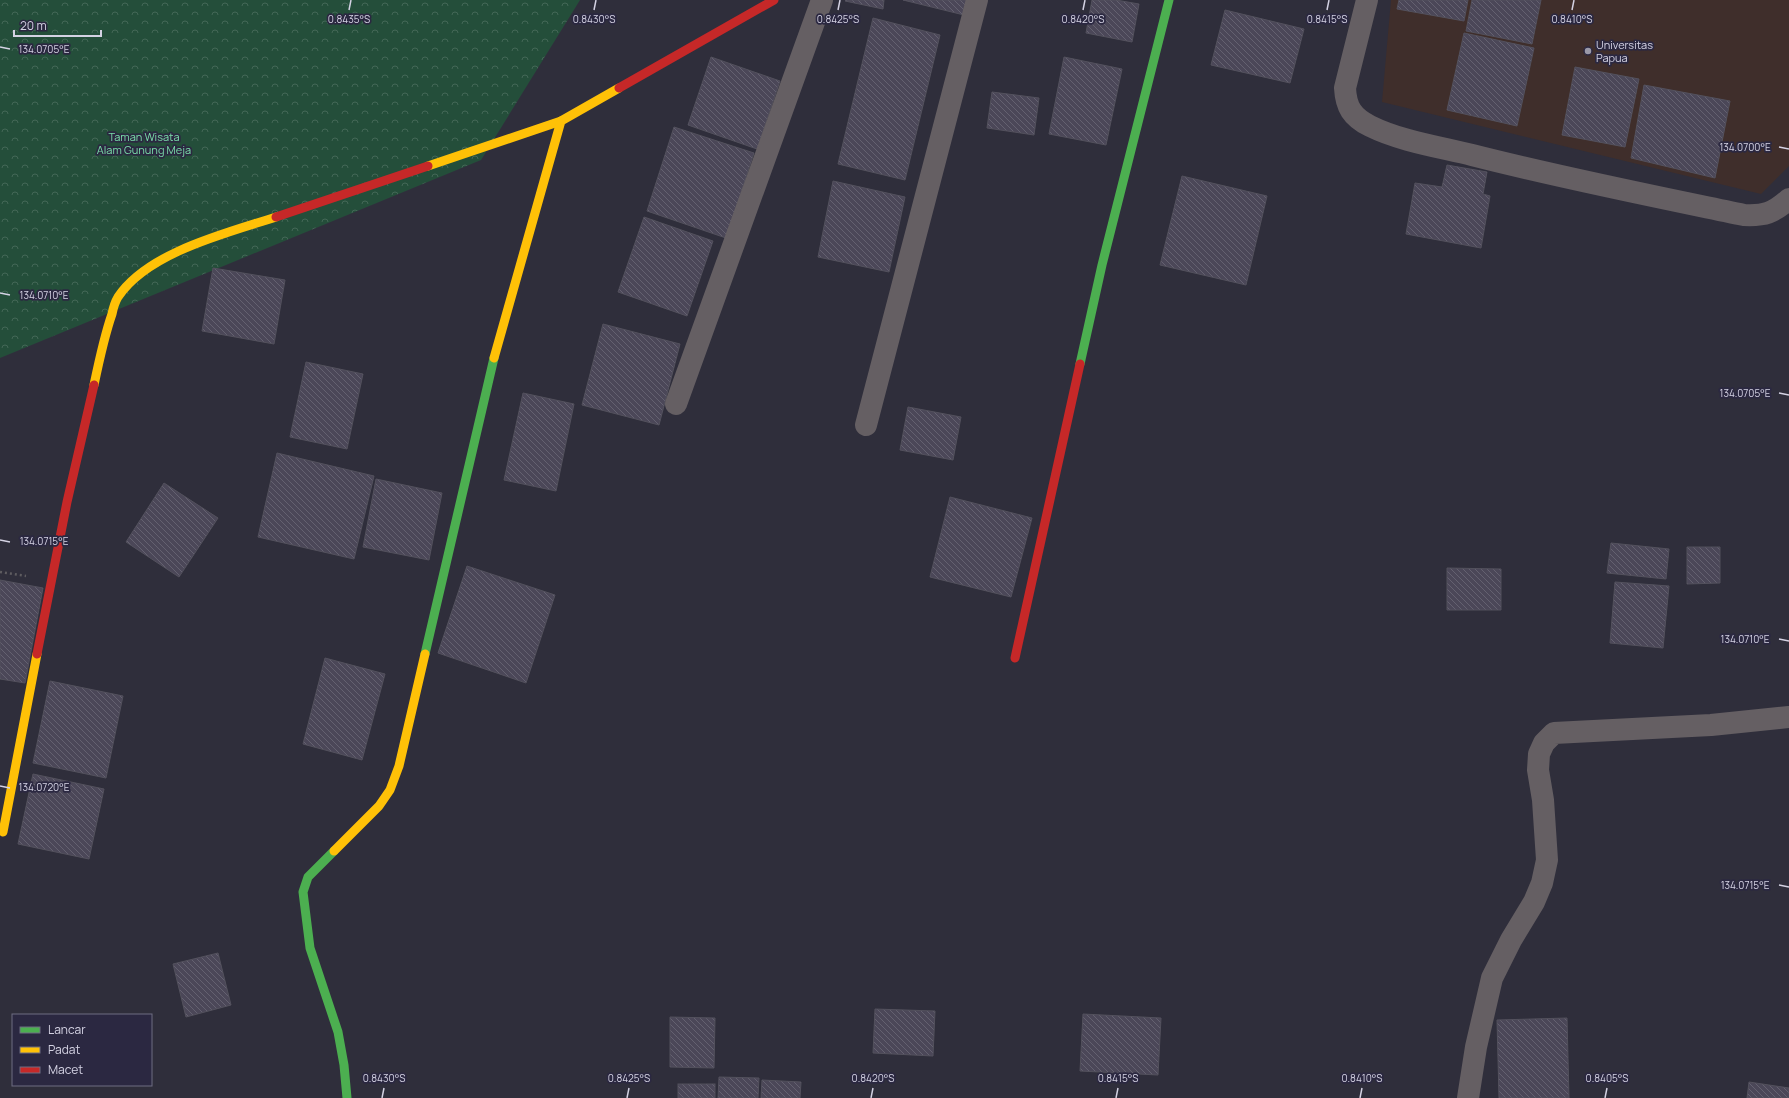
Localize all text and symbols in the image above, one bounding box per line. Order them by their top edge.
scale bar [14,12,101,38]
text: 0.8435°S [328,12,370,26]
text: 0.8430°S [573,12,615,26]
text: 0.8425°S [817,12,859,26]
text: 0.8420°S [1062,12,1104,26]
text: 0.8415°S [1307,12,1347,26]
text: 0.8410°S [1551,12,1593,26]
text: 20 m [20,17,47,34]
place label: Universitas Papua [1596,37,1653,65]
text: 134.0705°E [19,42,70,56]
marker: Universitas Papua [1583,46,1593,56]
park label: Taman Wisata Alam Gunung Meja [97,129,191,157]
text: 134.0700°E [1719,140,1771,154]
text: 134.0710°E [20,288,69,302]
text: 134.0705°E [1720,386,1771,400]
text: 134.0715°E [20,534,69,548]
text: 134.0710°E [1721,632,1770,646]
text: 134.0720°E [19,780,70,794]
text: 134.0715°E [1721,878,1770,892]
legend [12,1014,152,1086]
text: Lancar [48,1021,86,1038]
text: Padat [48,1041,80,1058]
text: Macet [48,1061,83,1078]
text: 0.8430°S [363,1071,405,1085]
text: 0.8425°S [608,1071,650,1085]
text: 0.8420°S [852,1071,894,1085]
text: 0.8415°S [1098,1071,1138,1085]
text: 0.8410°S [1341,1071,1383,1085]
text: 0.8405°S [1586,1071,1628,1085]

